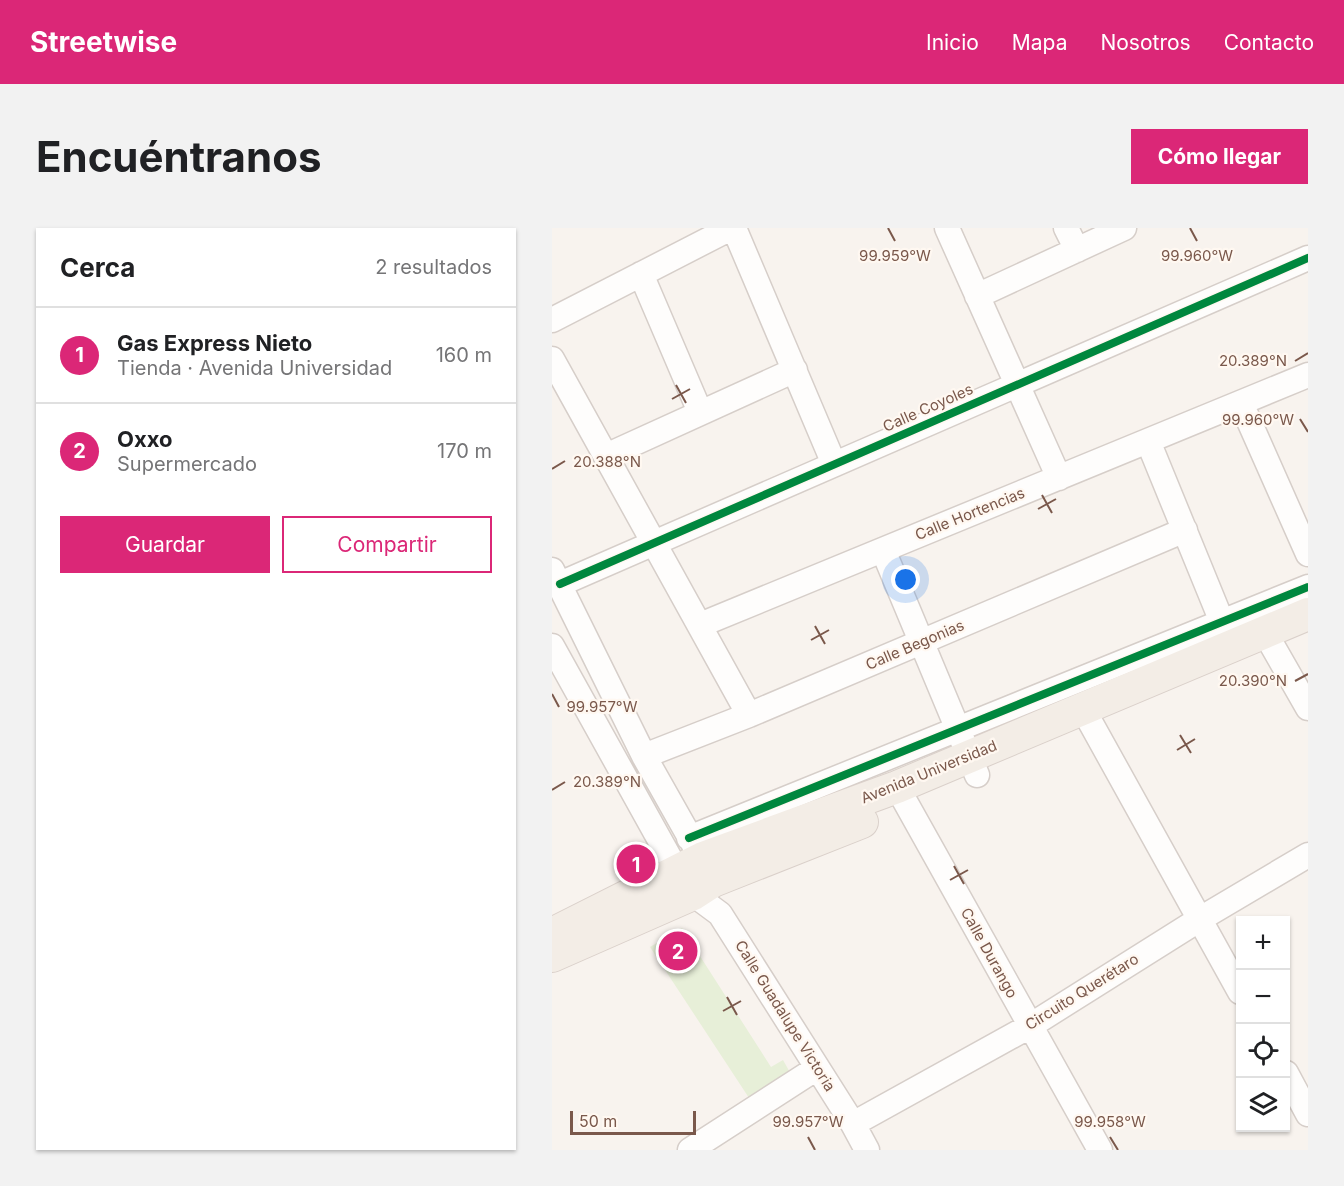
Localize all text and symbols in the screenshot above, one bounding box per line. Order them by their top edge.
text: Streetwise [30,25,177,59]
text: Inicio [926,30,979,55]
text: Mapa [1012,30,1067,55]
text: Nosotros [1100,30,1191,55]
text: Contacto [1224,30,1314,55]
button: Cómo llegar [1131,129,1308,184]
text: Encuéntranos [36,131,321,182]
text: 99.959°W [859,246,931,265]
text: 99.960°W [1161,246,1233,265]
text: Cerca [60,252,135,283]
text: 2 resultados [375,255,492,279]
text: Gas Express Nieto [117,330,312,356]
text: 1 [75,343,84,367]
text: 160 m [436,343,492,367]
text: 20.389°N [1219,351,1287,370]
text: Tienda · Avenida Universidad [117,356,392,380]
street label: Calle Coyoles [880,379,976,436]
text: 99.960°W [1222,410,1294,429]
text: Oxxo [117,426,173,452]
text: 2 [73,439,86,463]
text: 170 m [437,439,492,463]
text: Supermercado [117,452,257,476]
text: 20.388°N [573,452,641,471]
street label: Calle Hortencias [912,483,1027,544]
button: Guardar [60,516,270,573]
button: Compartir [282,516,492,573]
your location [891,565,920,594]
street label: Calle Begonias [863,615,967,674]
text: 20.390°N [1219,671,1287,690]
text: 99.957°W [567,697,638,716]
street label: Avenida Universidad [858,736,1000,808]
text: 20.389°N [573,772,641,791]
pin: 1 [616,842,656,886]
street label: Calle Durango [957,904,1022,1001]
map controls [1236,916,1290,1132]
button: + [1236,916,1290,970]
pin: 2 [658,928,698,974]
street label: Calle Guadalupe Victoria [731,937,840,1095]
street label: Circuito Querétaro [1022,949,1142,1034]
button: − [1236,970,1290,1024]
button: locate [1236,1024,1290,1078]
button: layers [1236,1078,1290,1132]
scale bar [570,1108,696,1136]
text: 50 m [579,1111,617,1131]
text: 99.957°W [773,1112,844,1131]
text: 99.958°W [1074,1112,1146,1131]

